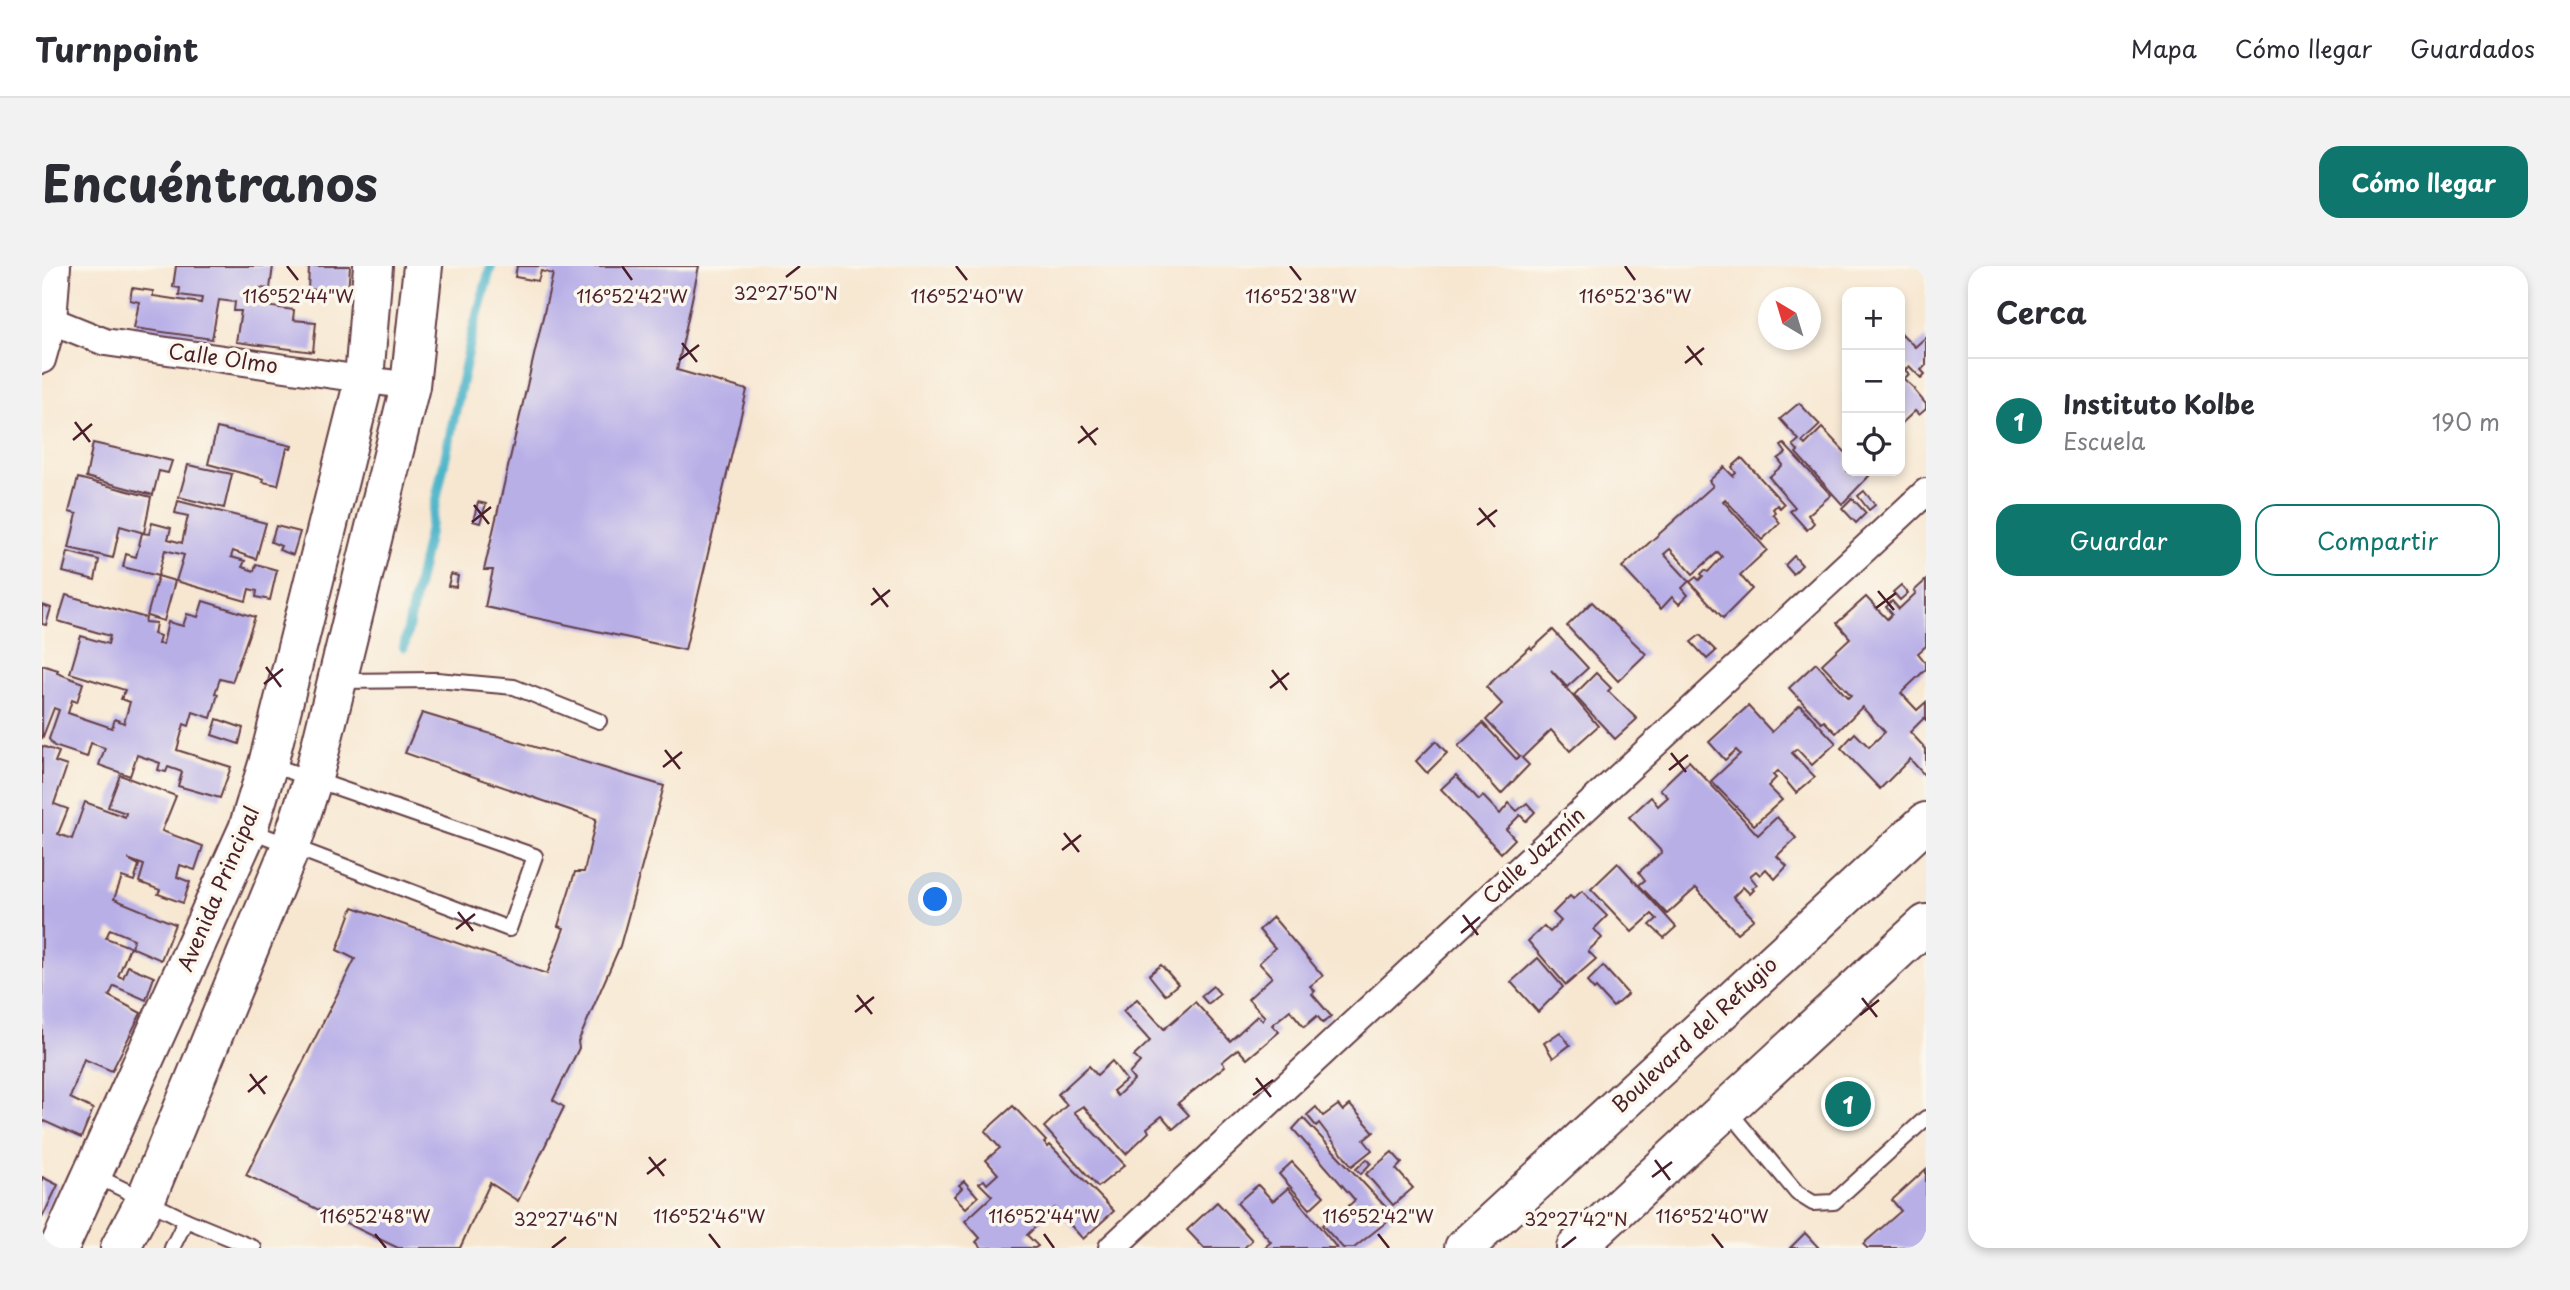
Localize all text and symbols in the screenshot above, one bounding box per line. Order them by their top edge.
text: Turnpoint [35,23,199,73]
text: Mapa [2131,30,2197,66]
text: Cómo llegar [2235,30,2372,66]
text: Guardados [2410,30,2535,66]
text: Encuéntranos [42,145,378,219]
button: Cómo llegar [2319,146,2528,218]
text: 32°27'50"N [734,279,838,306]
text: 116°52'44"W [242,282,354,309]
text: 116°52'42"W [576,282,688,309]
text: 116°52'40"W [911,282,1024,309]
text: 116°52'38"W [1245,282,1357,309]
text: 116°52'36"W [1579,282,1692,309]
north arrow [1758,287,1821,350]
map controls [1842,287,1905,476]
button: + [1842,287,1905,350]
text: Cerca [1996,289,2087,334]
street label: Calle Olmo [166,333,280,381]
button: − [1842,350,1905,413]
text: Instituto Kolbe [2063,384,2255,423]
text: 1 [2014,404,2025,439]
text: 190 m [2432,404,2500,439]
button: locate [1842,413,1905,476]
text: Escuela [2063,423,2145,458]
button: Guardar [1996,504,2241,576]
button: Compartir [2255,504,2500,576]
street label: Calle Jazmín [1474,798,1591,911]
street label: Avenida Principal [168,801,266,976]
your location [918,882,952,916]
street label: Boulevard del Refugio [1603,948,1784,1119]
pin: 1 [1825,1078,1871,1130]
text: 116°52'48"W [319,1202,431,1229]
text: 116°52'46"W [653,1202,766,1229]
text: 116°52'44"W [988,1202,1100,1229]
text: 116°52'42"W [1322,1202,1434,1229]
text: 116°52'40"W [1656,1202,1769,1229]
text: 32°27'46"N [514,1205,618,1232]
text: 32°27'42"N [1524,1205,1628,1232]

